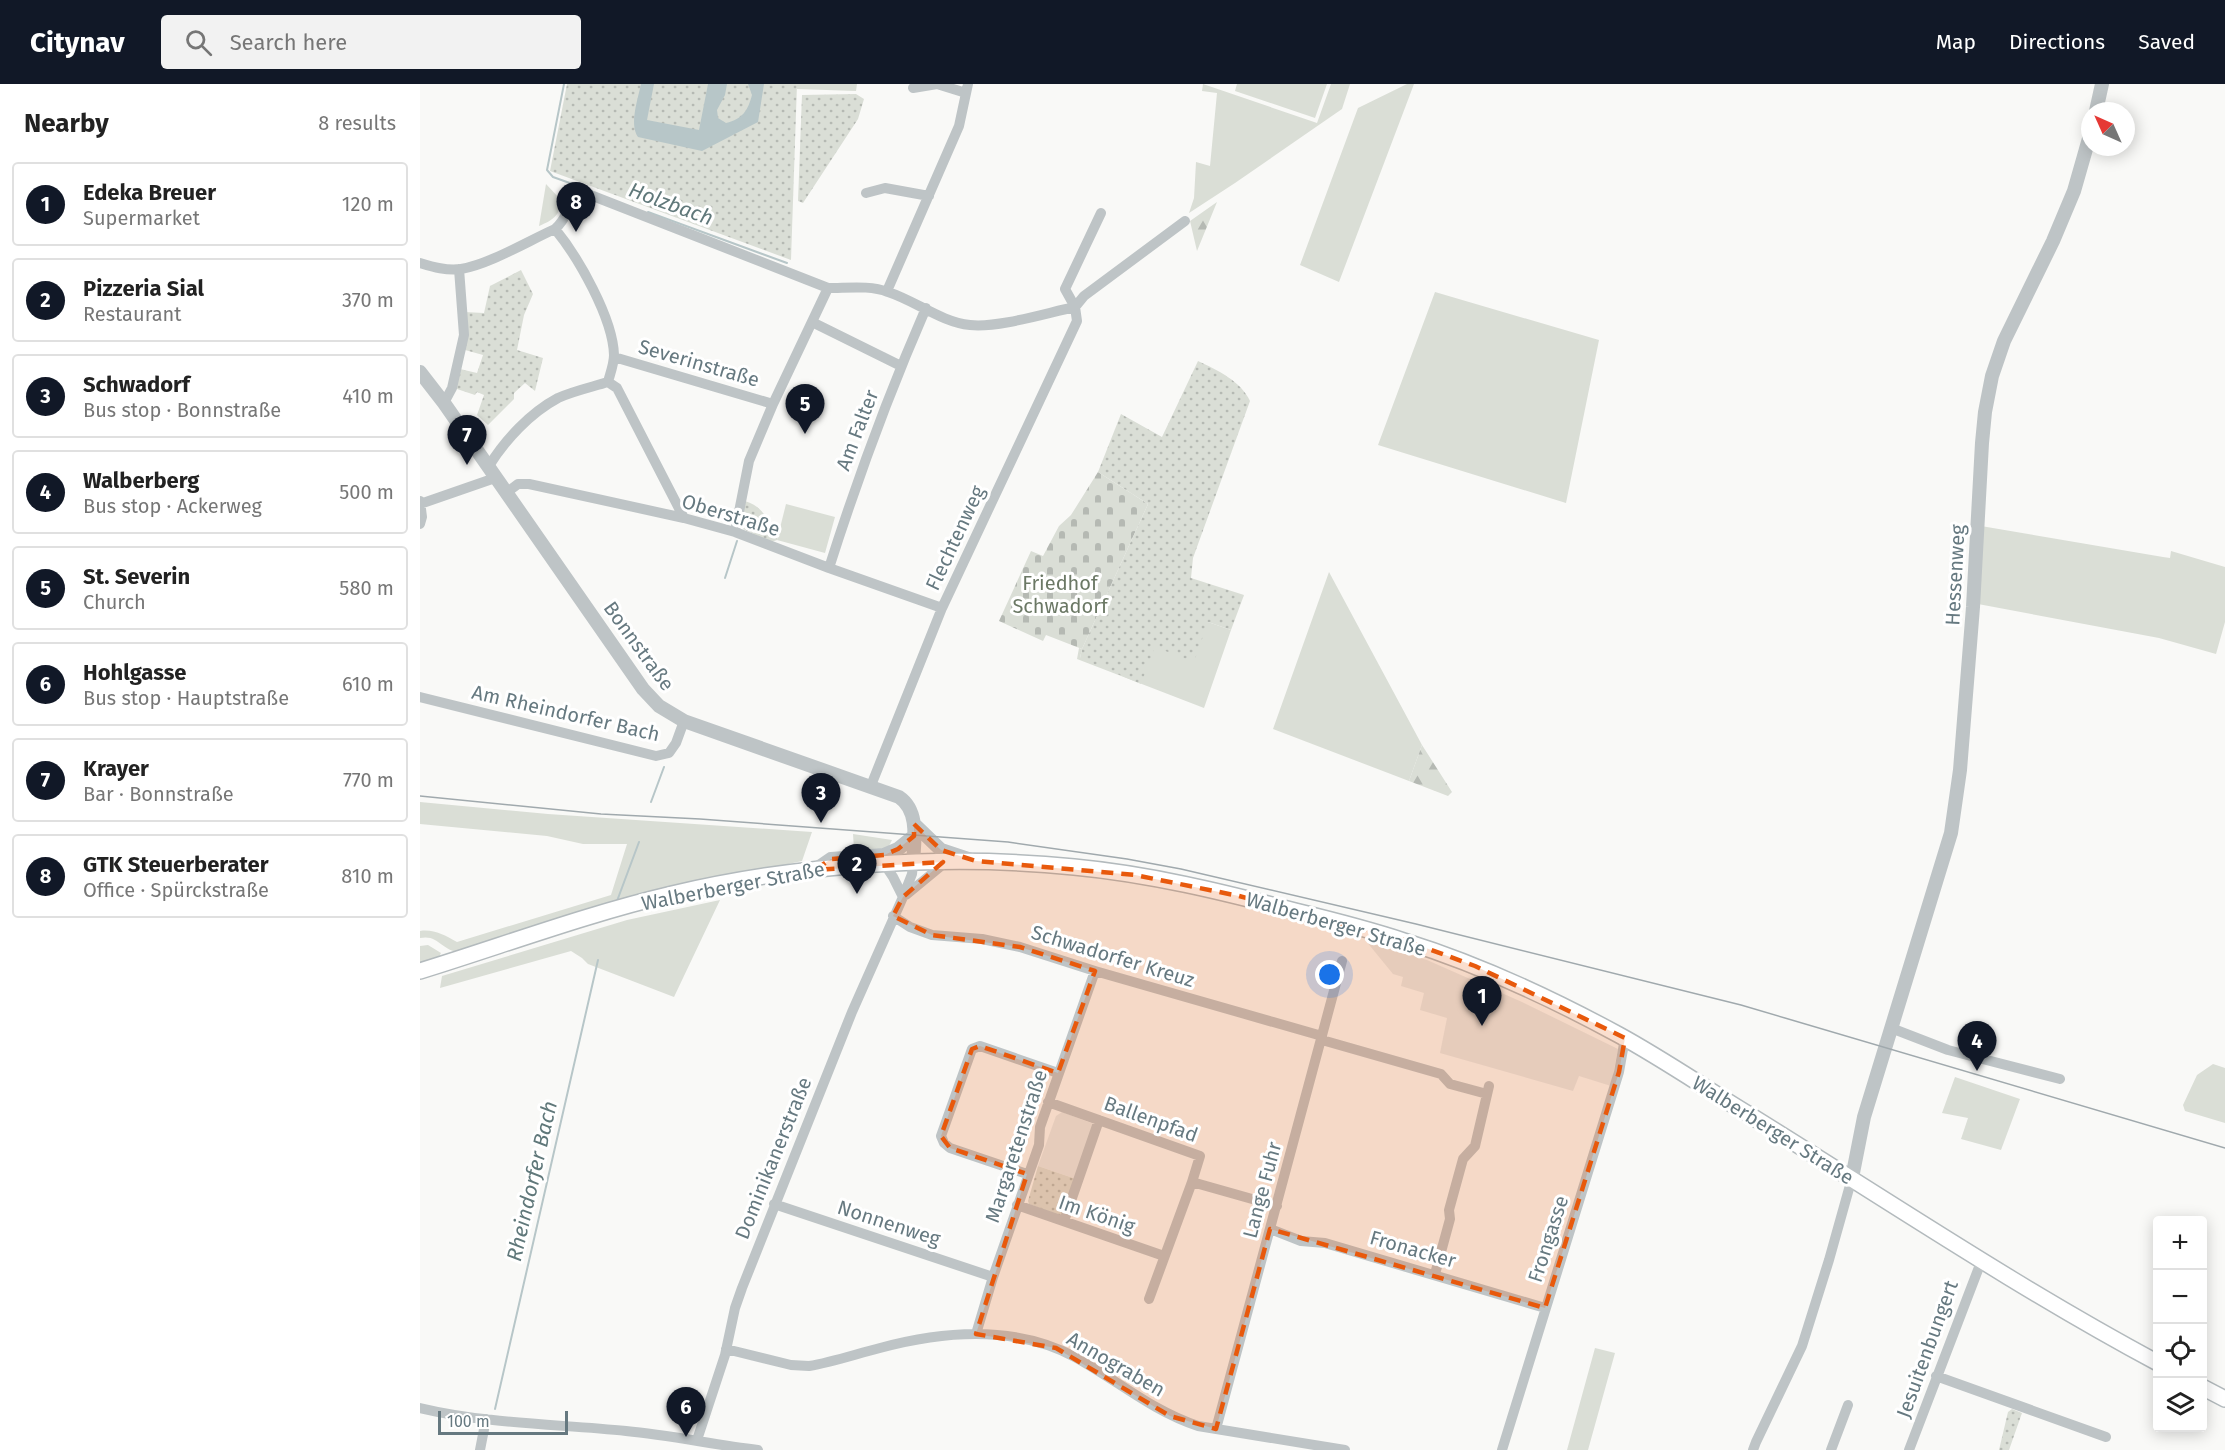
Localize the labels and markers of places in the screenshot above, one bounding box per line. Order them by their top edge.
pin: 8 [556,182,596,232]
pin: 5 [786,384,824,434]
pin: 7 [448,416,486,465]
pin: 3 [802,774,840,823]
pin: 2 [838,844,876,894]
pin: 1 [1462,976,1502,1026]
pin: 4 [1958,1022,1996,1071]
pin: 6 [666,1388,706,1437]

